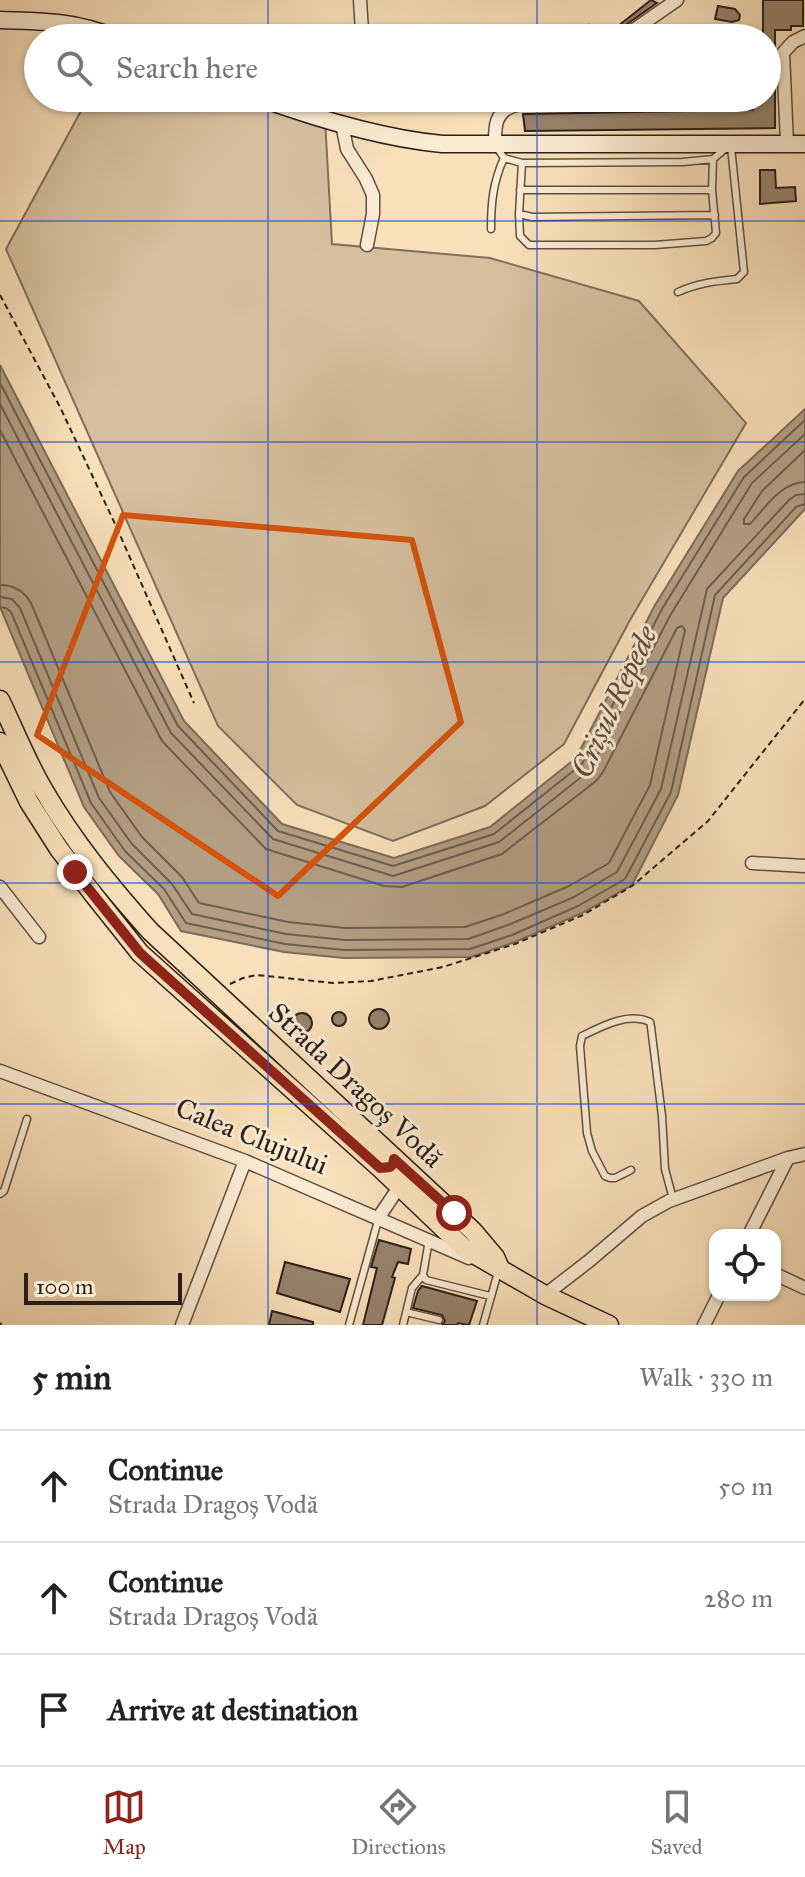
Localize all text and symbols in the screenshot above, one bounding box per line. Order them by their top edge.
search box [24,24,781,112]
icon: search [52,46,96,90]
text: Search here [116,50,258,86]
water label: Crișul Repede [563,620,666,784]
route end [57,854,93,890]
street label: Strada Dragoș Vodă [261,995,451,1175]
street label: Calea Clujului [171,1090,334,1183]
route start [436,1195,472,1231]
map controls [709,1229,781,1301]
button: locate [709,1229,781,1301]
scale bar [24,1269,182,1305]
text: 100 m [36,1273,93,1300]
text: 5 min [32,1357,111,1398]
text: Walk · 330 m [639,1361,773,1393]
text: Continue [108,1452,223,1488]
icon: ahead [32,1464,76,1508]
text: 50 m [718,1470,773,1502]
text: Strada Dragoș Vodă [108,1488,318,1520]
text: Continue [108,1564,223,1600]
icon: ahead [32,1576,76,1620]
text: 280 m [704,1582,773,1614]
text: Strada Dragoș Vodă [108,1600,318,1632]
icon: arrive [32,1688,76,1732]
text: Arrive at destination [108,1692,358,1728]
tab: Map [102,1785,146,1860]
tab: Directions [351,1785,446,1860]
tab: Saved [650,1785,703,1860]

